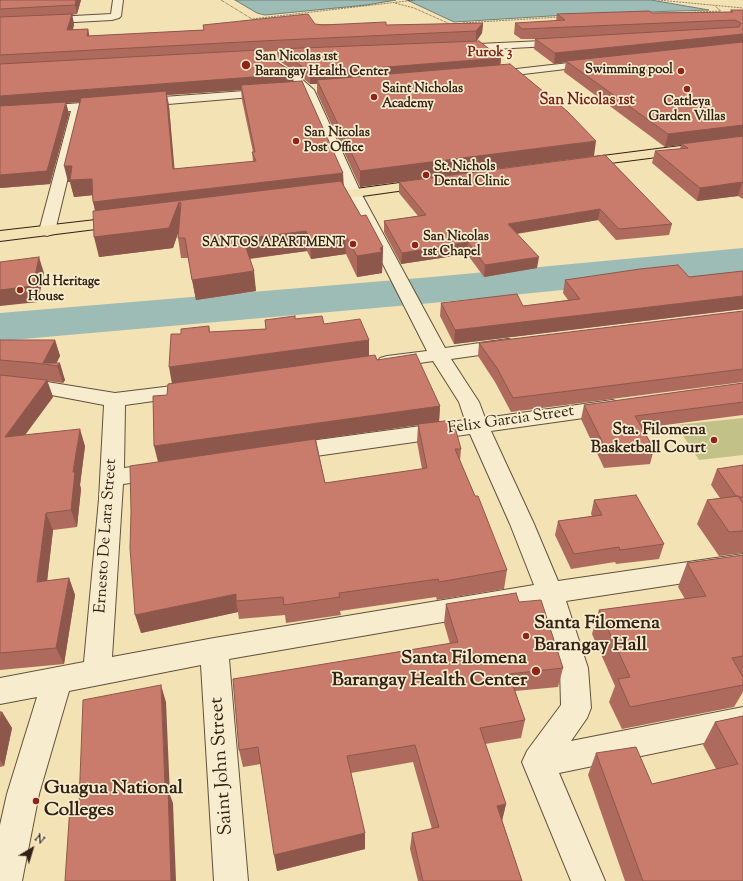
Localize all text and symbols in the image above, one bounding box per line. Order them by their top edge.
district label: Purok 3 [468,46,512,62]
place label: San Nicolas 1st Barangay Health Center [255,50,389,81]
marker: San Nicolas 1st Barangay Health Center [240,59,252,71]
place label: Swimming pool [585,63,673,79]
marker: Swimming pool [676,66,686,76]
place label: Saint Nicholas Academy [382,82,463,113]
marker: Cattleya Garden Villas [682,84,692,94]
marker: Saint Nicholas Academy [369,92,379,102]
district label: San Nicolas 1st [539,92,635,110]
place label: Cattleya Garden Villas [649,95,725,126]
place label: San Nicolas Post Office [304,126,370,157]
marker: San Nicolas Post Office [291,136,301,146]
place label: St. Nichols Dental Clinic [434,160,510,191]
marker: St. Nichols Dental Clinic [421,170,431,180]
place label: San Nicolas 1st Chapel [423,230,489,261]
place label: SANTOS APARTMENT [202,236,345,252]
marker: SANTOS APARTMENT [348,239,358,249]
marker: San Nicolas 1st Chapel [410,240,420,250]
place label: Old Heritage House [28,275,100,306]
marker: Old Heritage House [15,285,25,295]
street label: Felix Garcia Street [447,403,575,439]
place label: Sta. Filomena Basketball Court [591,421,706,459]
marker: Sta. Filomena Basketball Court [709,435,719,445]
street label: Ernesto De Lara Street [92,458,122,614]
place label: Santa Filomena Barangay Hall [534,614,660,658]
marker: Santa Filomena Barangay Hall [521,631,531,641]
place label: Santa Filomena Barangay Health Center [332,649,527,693]
marker: Santa Filomena Barangay Health Center [530,665,542,677]
street label: Saint John Street [207,696,239,836]
place label: Guagua National Colleges [44,779,183,823]
marker: Guagua National Colleges [31,796,41,806]
north arrow [12,829,52,869]
text: N [31,831,48,849]

